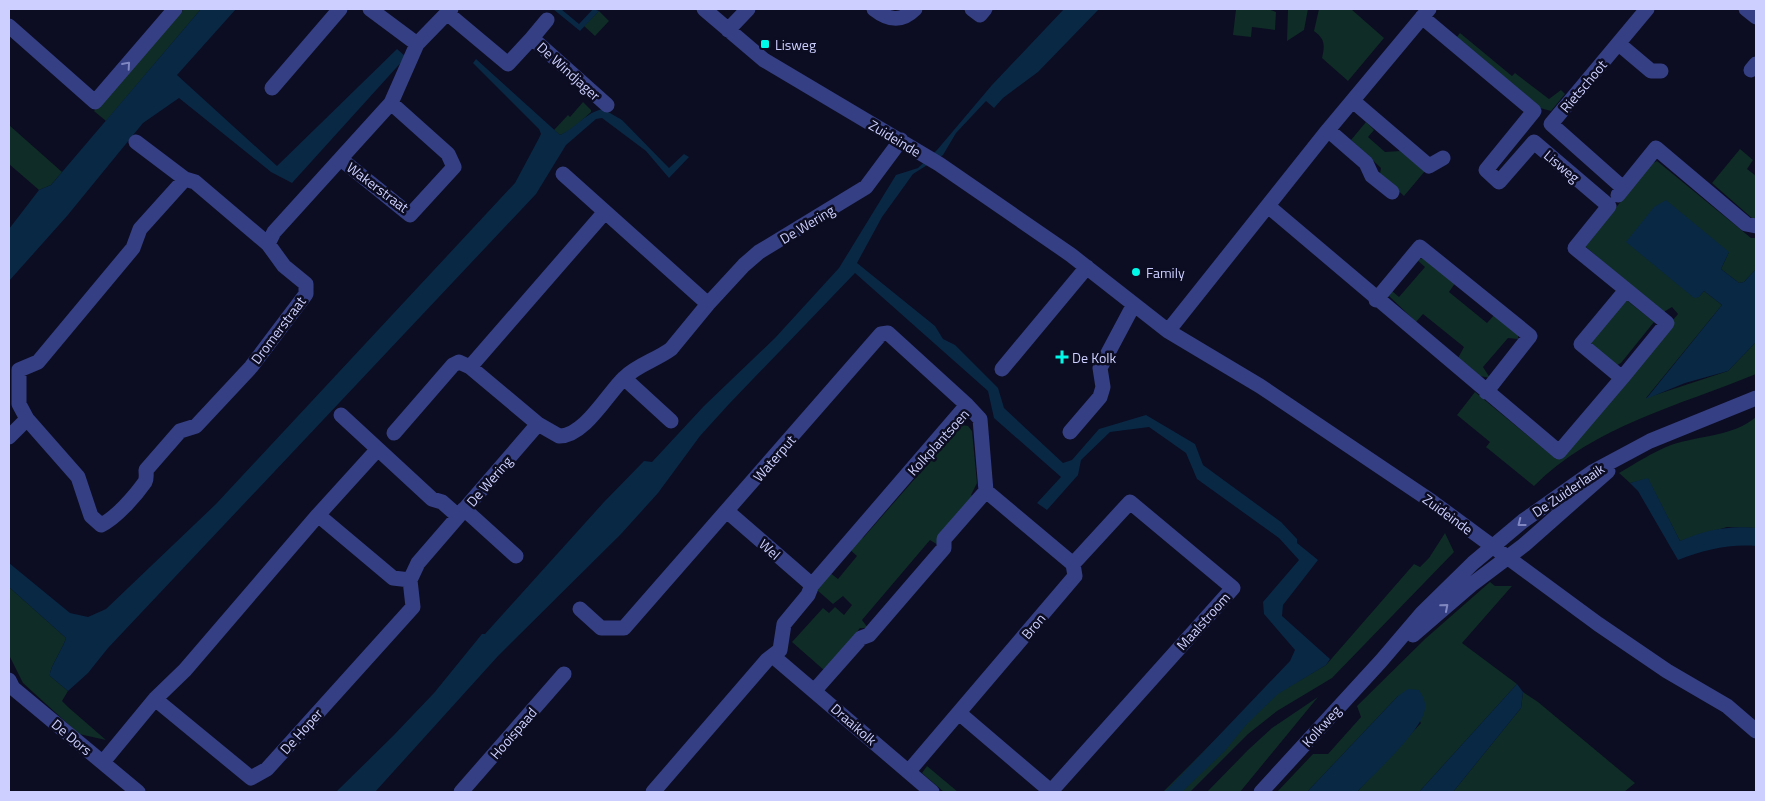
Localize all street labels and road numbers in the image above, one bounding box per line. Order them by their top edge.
street label: De Windjager [533,37,605,105]
street label: Rietschoot [1555,55,1611,117]
street label: Zuideinde [865,114,925,162]
street label: Lisweg [1540,145,1584,187]
street label: Wakerstraat [343,157,413,217]
street label: De Wering [775,199,839,249]
street label: Dromerstraat [246,292,310,368]
street label: Kolkplantsoen [902,404,974,480]
street label: Waterput [748,430,800,486]
street label: De Wering [461,451,517,511]
street label: De Zuiderlaaik [1528,458,1609,522]
street label: Zuideinde [1419,489,1477,539]
street label: Wel [755,534,785,564]
street label: Maalstroom [1171,587,1235,655]
street label: Bron [1016,608,1050,644]
street label: Draaikolk [826,698,882,750]
street label: Kolkweg [1296,700,1346,752]
street label: De Hoper [275,703,327,759]
street label: Hooispaad [485,703,541,763]
street label: De Dors [47,714,97,760]

